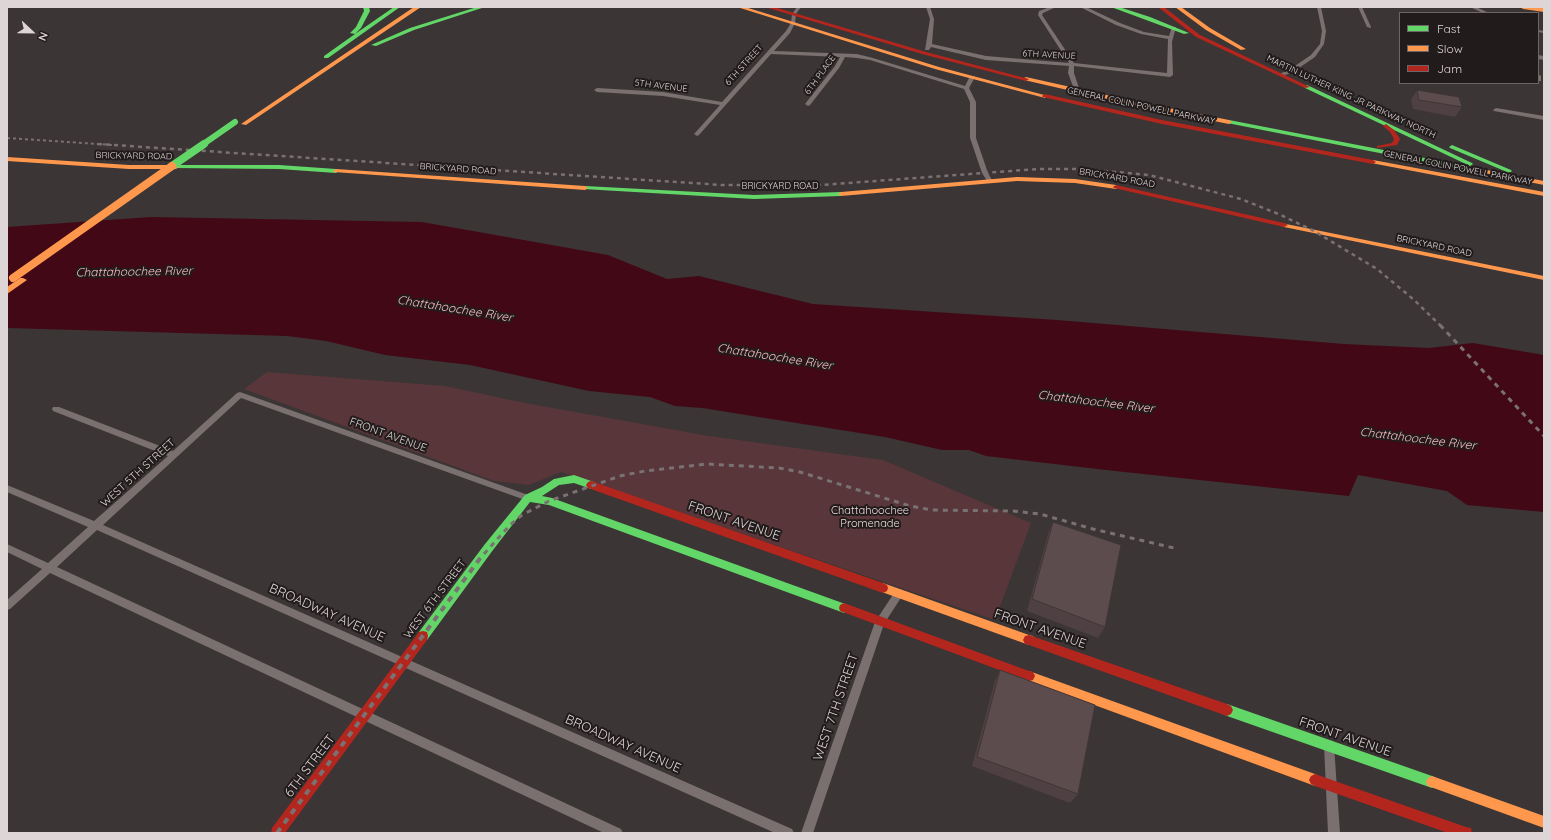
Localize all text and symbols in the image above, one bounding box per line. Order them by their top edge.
north arrow [12,12,52,52]
legend [1399,12,1539,84]
text: Fast [1437,21,1461,36]
text: N [35,30,51,43]
text: Slow [1437,41,1463,56]
street label: 6TH STREET [723,42,765,88]
street label: 6TH AVENUE [1022,48,1076,62]
street label: 6TH PLACE [802,53,838,97]
street label: MARTIN LUTHER KING JR PARKWAY NORTH [1265,53,1437,141]
text: Jam [1437,61,1462,76]
street label: 5TH AVENUE [634,77,688,95]
street label: GENERAL COLIN POWELL PARKWAY [1066,85,1216,127]
street label: GENERAL COLIN POWELL PARKWAY [1383,148,1533,188]
street label: BRICKYARD ROAD [96,150,172,162]
street label: BRICKYARD ROAD [419,161,497,177]
street label: BRICKYARD ROAD [1078,166,1156,190]
street label: BRICKYARD ROAD [742,181,818,191]
street label: BRICKYARD ROAD [1395,233,1473,259]
water label: Chattahoochee River [75,264,193,280]
water label: Chattahoochee River [396,293,514,325]
water label: Chattahoochee River [716,341,834,373]
water label: Chattahoochee River [1037,388,1155,416]
street label: FRONT AVENUE [348,415,428,455]
water label: Chattahoochee River [1359,425,1477,453]
street label: WEST 5TH STREET [98,436,178,510]
street label: FRONT AVENUE [686,498,782,544]
park label: Chattahoochee Promenade [831,504,909,530]
street label: WEST 6TH STREET [401,557,469,641]
street label: BROADWAY AVENUE [267,580,387,646]
street label: FRONT AVENUE [992,606,1088,652]
street label: WEST 7TH STREET [810,651,862,763]
street label: BROADWAY AVENUE [563,711,683,777]
street label: FRONT AVENUE [1297,714,1393,760]
street label: 6TH STREET [281,732,339,800]

